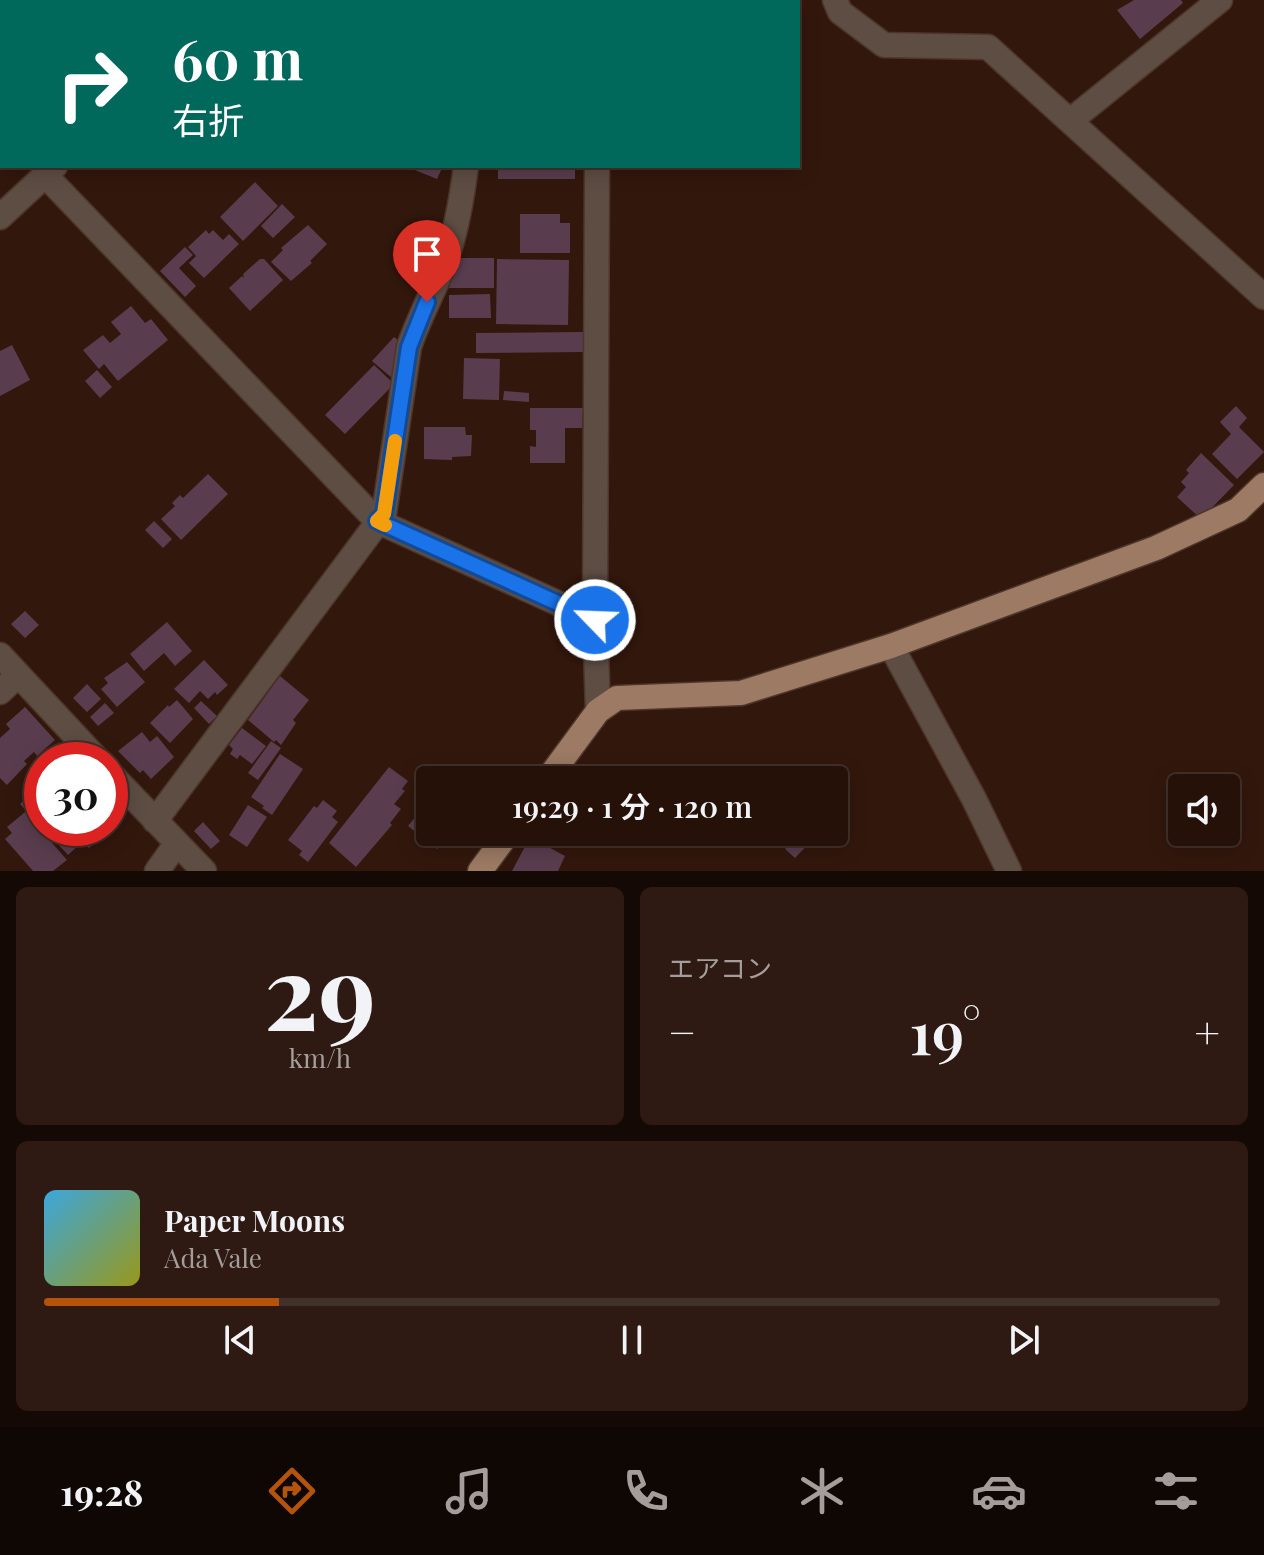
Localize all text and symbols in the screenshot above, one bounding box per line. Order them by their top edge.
text: 60 m [172,20,303,95]
icon: right [40,32,144,136]
text: 右折 [172,95,244,143]
pin [393,220,461,302]
icon: arrive [405,232,449,276]
position arrow [553,578,637,662]
speed limit sign: 30 [24,742,128,846]
map controls [1168,774,1240,846]
button: sound [1168,774,1240,846]
text: 19:29 · 1 分 · 120 m [512,786,752,826]
text: 29 [264,918,376,1057]
text: エアコン [668,950,772,985]
text: 19° [909,990,981,1070]
text: − [668,1001,696,1060]
text: + [1194,1001,1220,1060]
text: km/h [289,1040,351,1075]
text: Paper Moons [164,1200,345,1240]
text: Ada Vale [164,1240,262,1275]
icon: previous [218,1318,262,1362]
icon: pause [610,1318,654,1362]
icon: next [1002,1318,1046,1362]
icon: directions [264,1463,320,1519]
icon: music [441,1463,497,1519]
icon: phone [618,1463,674,1519]
icon: climate [794,1463,850,1519]
icon: car [971,1463,1027,1519]
icon: filters [1148,1463,1204,1519]
text: 19:28 [60,1467,144,1515]

